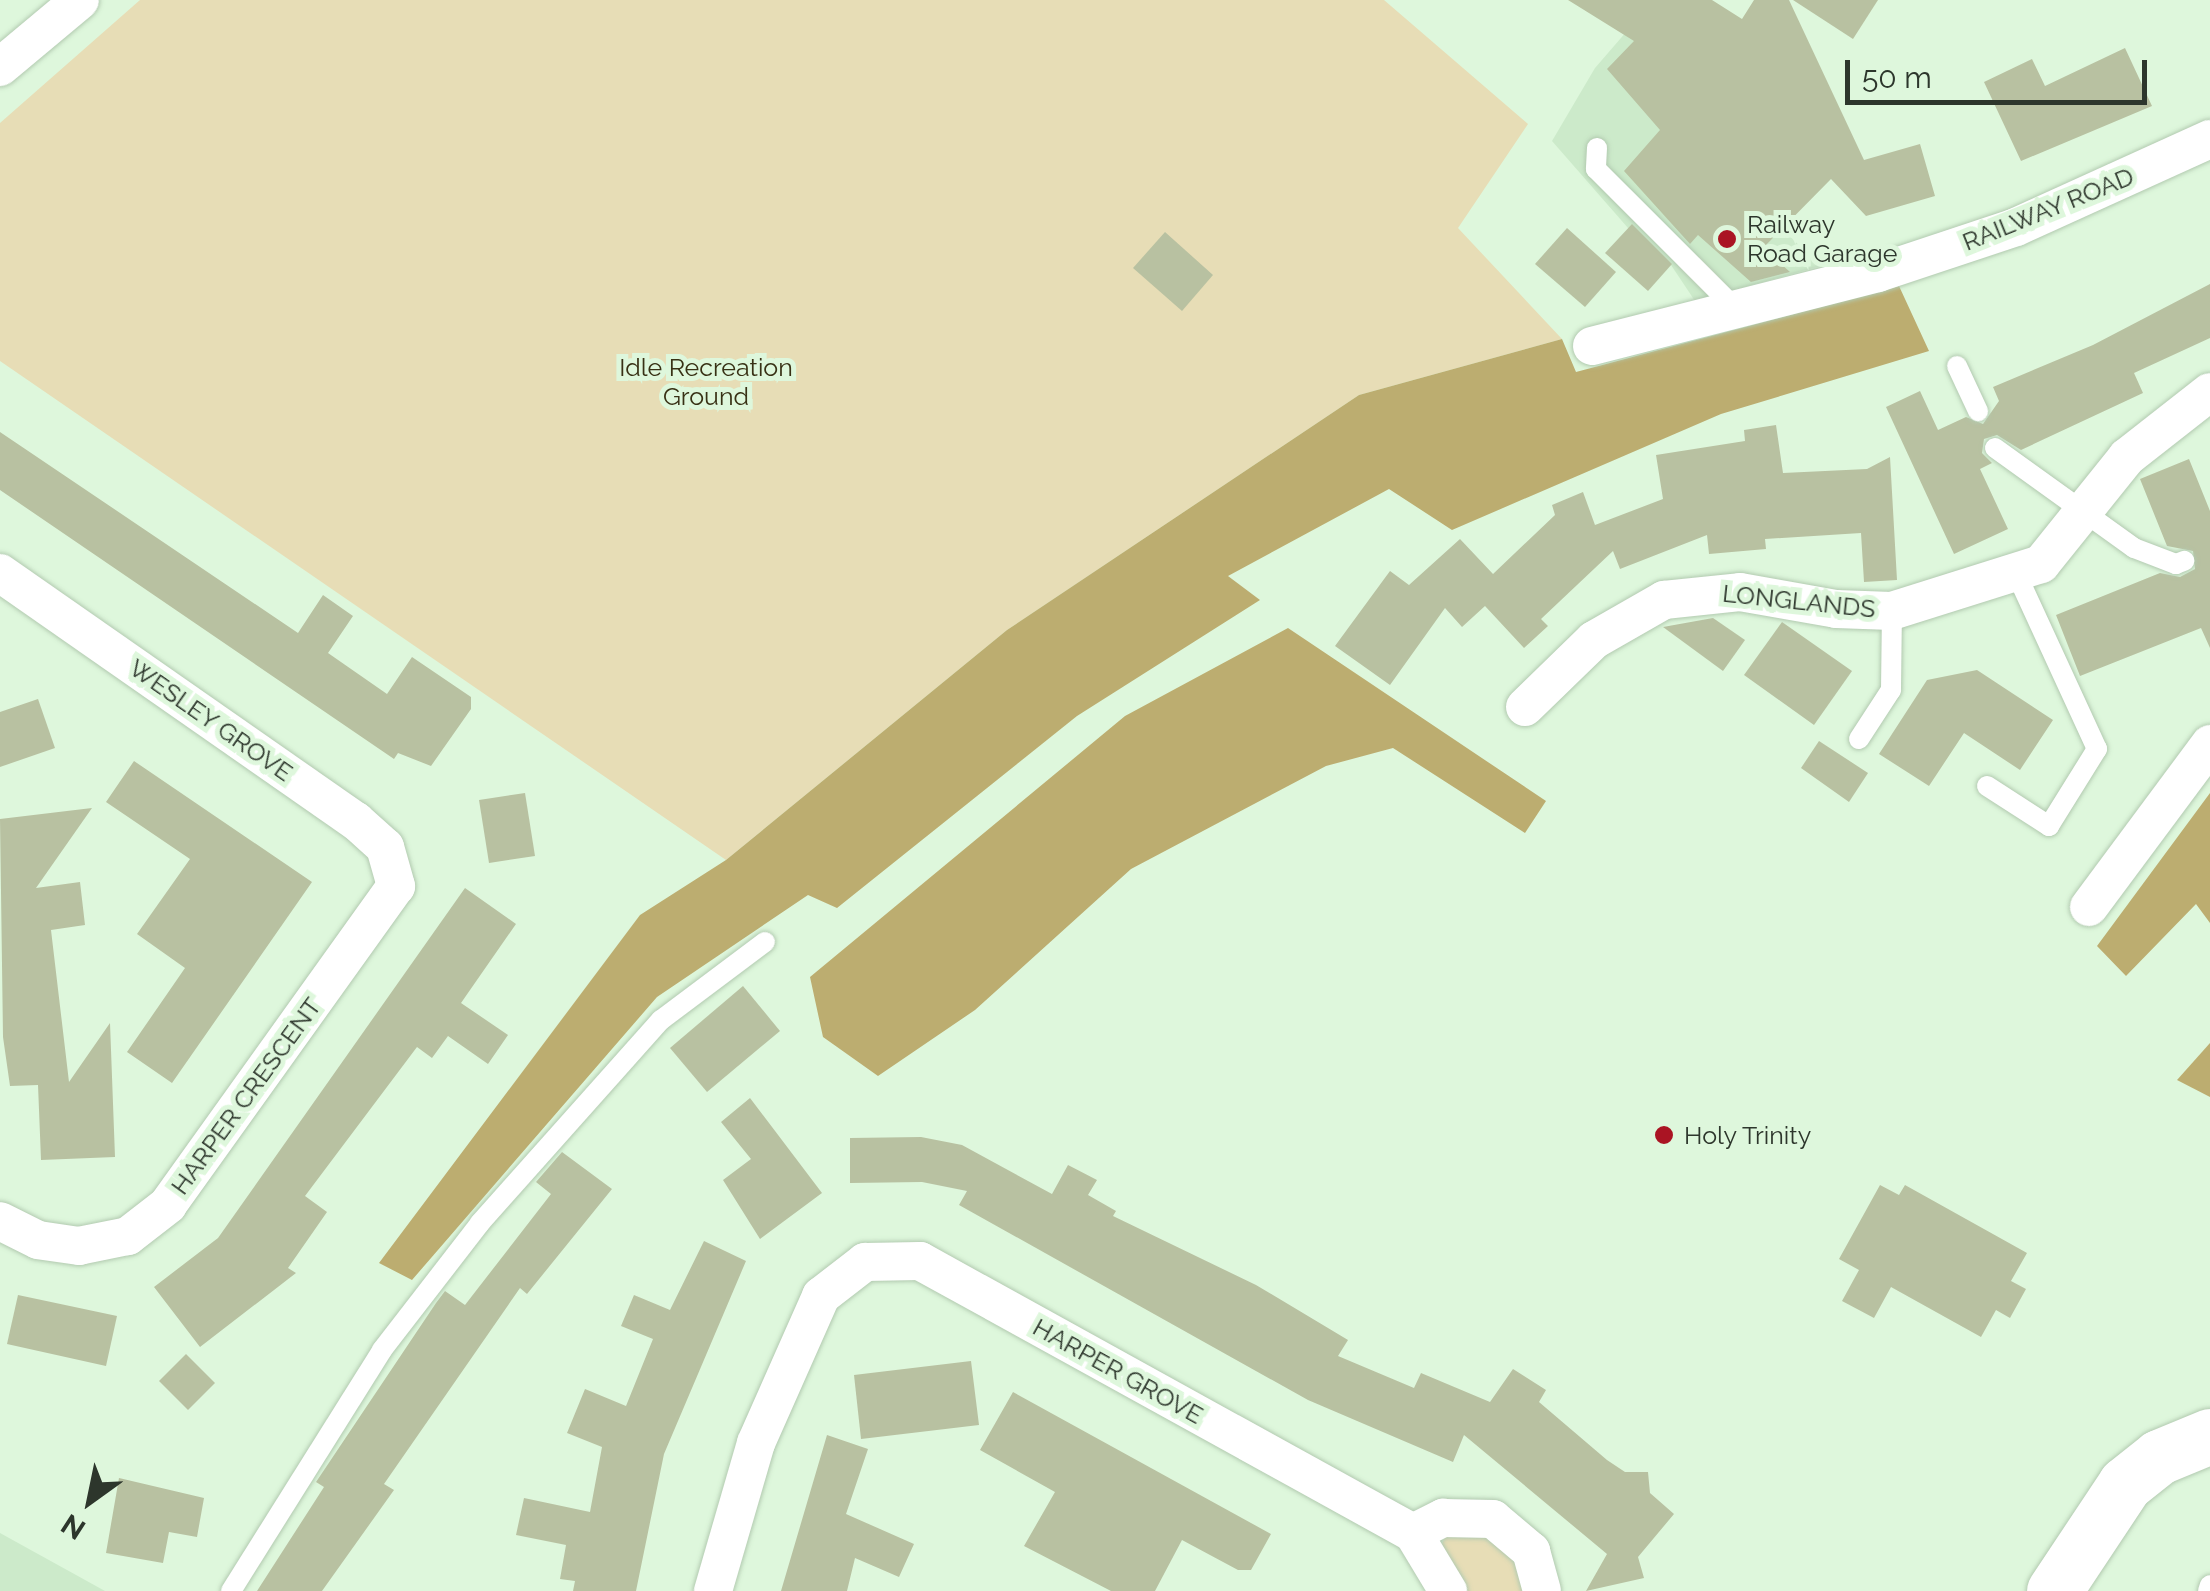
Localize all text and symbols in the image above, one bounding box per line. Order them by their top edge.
scale bar [1850,40,2152,102]
text: 50 m [1862,60,1932,95]
street label: RAILWAY ROAD [1958,161,2138,257]
place label: Railway Road Garage [1747,210,1897,269]
marker: Railway Road Garage [1716,228,1738,250]
park label: Idle Recreation Ground [619,353,793,412]
street label: LONGLANDS [1721,578,1877,624]
street label: WESLEY GROVE [123,652,299,788]
street label: HARPER CRESCENT [165,992,327,1200]
place label: Holy Trinity [1684,1120,1813,1150]
marker: Holy Trinity [1653,1124,1675,1146]
street label: HARPER GROVE [1028,1312,1208,1430]
north arrow [40,1451,140,1551]
text: N [55,1507,91,1546]

